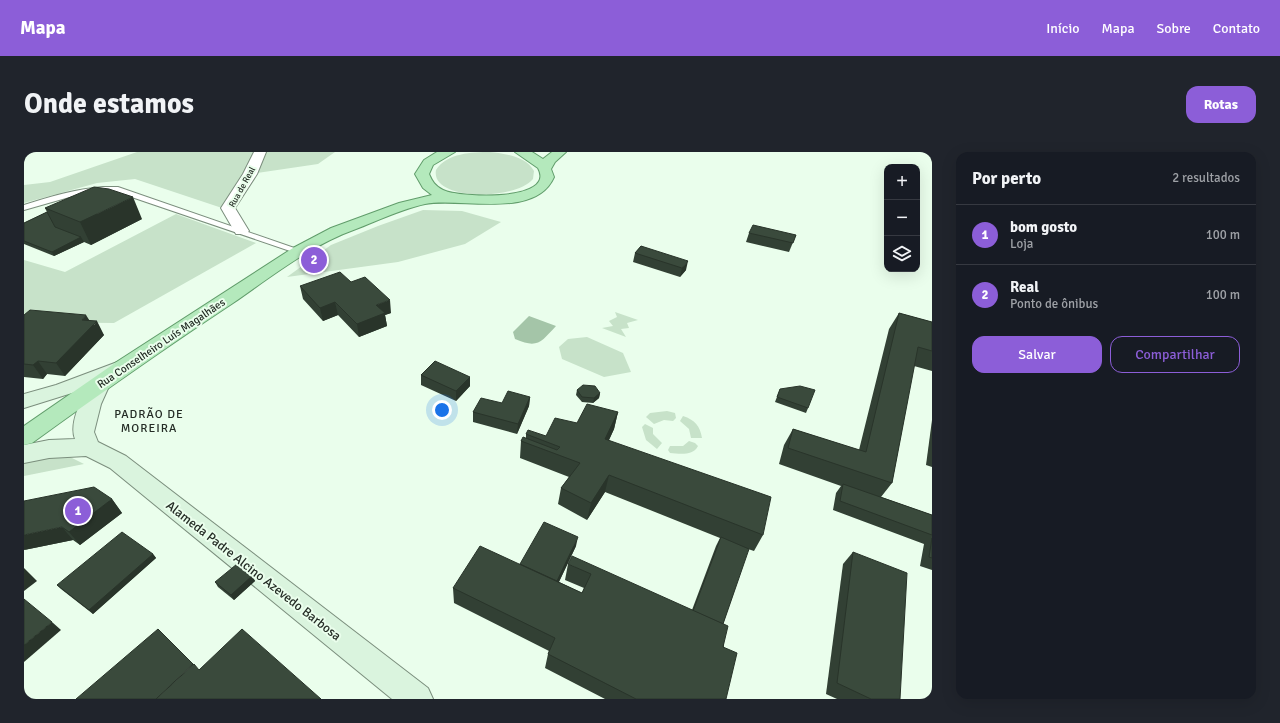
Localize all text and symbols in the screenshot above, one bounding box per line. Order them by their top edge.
text: Mapa [20,16,66,40]
text: Início [1046,20,1080,37]
text: Mapa [1102,20,1134,37]
text: Sobre [1156,20,1191,37]
text: Contato [1213,20,1260,37]
button: Rotas [1186,86,1256,123]
text: Onde estamos [24,87,194,121]
map controls [884,164,920,272]
button: + [884,164,920,200]
street label: Rua de Real [227,165,258,210]
text: Por perto [972,168,1041,189]
text: 2 resultados [1172,170,1240,186]
button: − [884,200,920,236]
text: bom gosto [1010,218,1077,236]
text: 1 [981,227,989,243]
text: 100 m [1206,227,1240,243]
button: layers [884,236,920,272]
text: Loja [1010,236,1033,252]
pin: 2 [301,245,327,275]
text: Real [1010,278,1039,296]
text: 2 [981,287,989,303]
text: 100 m [1206,287,1240,303]
street label: Rua Conselheiro Luís Magalhães [95,296,228,391]
text: Ponto de ônibus [1010,296,1098,312]
button: Salvar [972,336,1102,373]
button: Compartilhar [1110,336,1240,373]
your location [432,400,452,420]
district label: PADRÃO DE MOREIRA [114,407,184,436]
pin: 1 [65,496,91,526]
street label: Alameda Padre Alcino Azevedo Barbosa [163,497,344,644]

